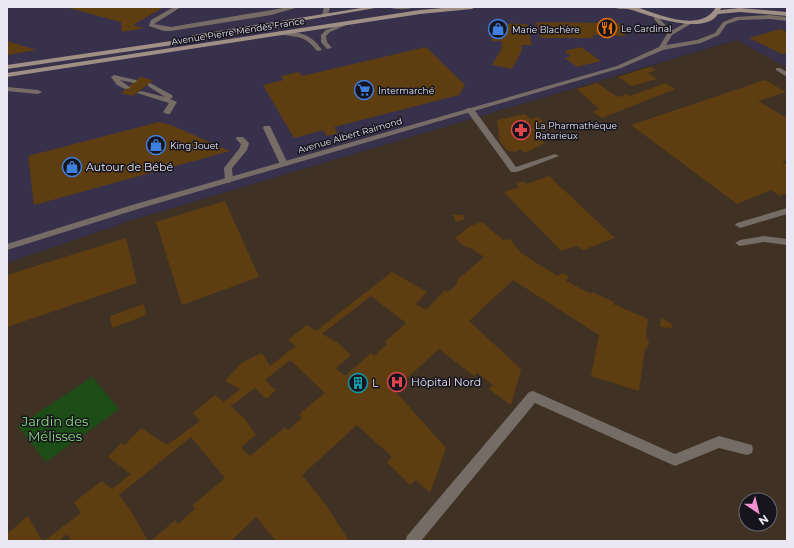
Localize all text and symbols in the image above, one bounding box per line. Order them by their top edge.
street label: Avenue Pierre Mendès France [171,15,306,47]
restaurant icon: Le Cardinal [596,17,618,39]
shop icon: Marie Blachère [487,18,509,40]
place label: Le Cardinal [621,23,671,34]
place label: Marie Blachère [512,24,580,35]
supermarket icon: Intermarché [353,79,375,101]
place label: Intermarché [378,85,435,96]
street label: Avenue Albert Raimond [297,115,403,155]
pharmacy icon: La Pharmathèque Ratarieux [510,119,532,141]
place label: La Pharmathèque Ratarieux [535,120,618,141]
shop icon: King Jouet [145,134,167,156]
place label: King Jouet [170,140,219,151]
shop icon: Autour de Bébé [61,156,83,178]
place label: Autour de Bébé [86,160,173,174]
hospital icon: Hôpital Nord [386,371,408,393]
building icon: L [347,372,369,394]
place label: Hôpital Nord [411,375,481,389]
place label: L [372,376,379,390]
park label: Jardin des Mélisses [21,413,88,444]
north arrow [738,492,778,532]
text: N [756,512,771,528]

